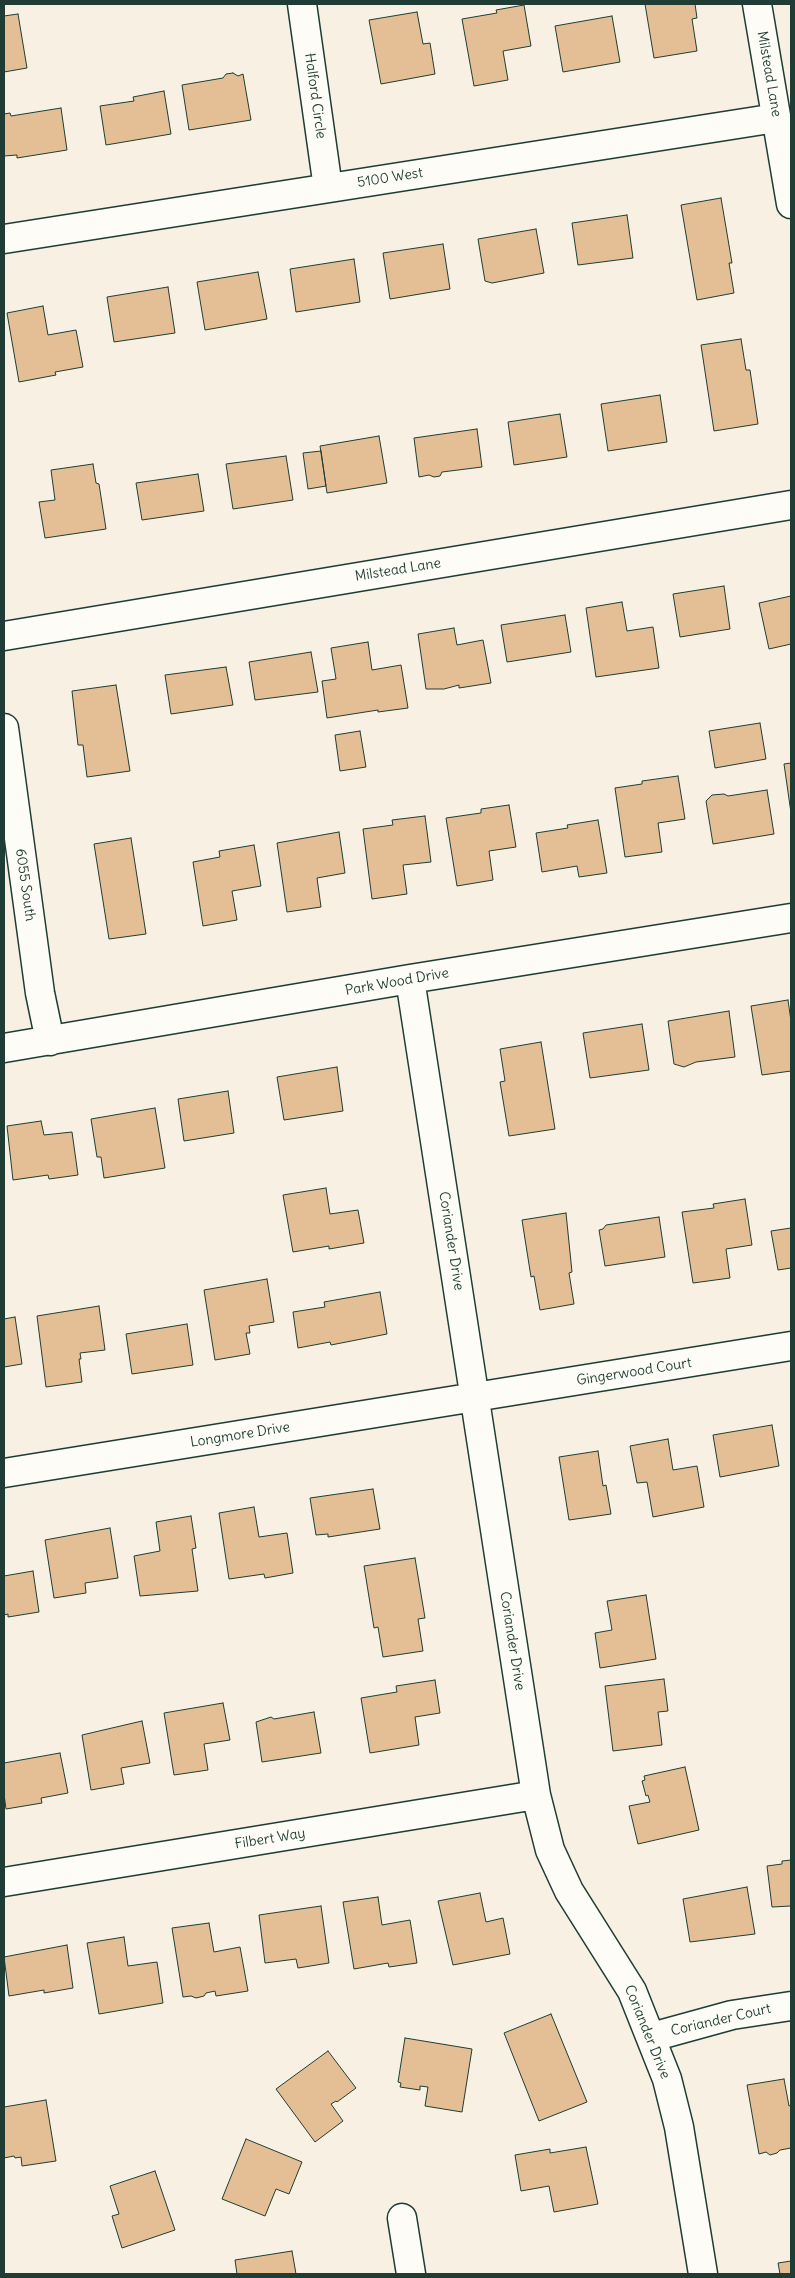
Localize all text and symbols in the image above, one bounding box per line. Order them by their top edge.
street label: Milstead Lane [753,30,785,118]
street label: Halford Circle [301,52,329,140]
street label: 5100 West [356,165,424,191]
street label: Milstead Lane [354,555,442,585]
street label: 6055 South [12,848,38,922]
street label: Park Wood Drive [344,965,450,999]
street label: Coriander Drive [435,1190,467,1292]
street label: Gingerwood Court [575,1355,693,1389]
street label: Longmore Drive [189,1419,291,1451]
street label: Coriander Drive [496,1590,528,1692]
street label: Filbert Way [233,1825,307,1853]
street label: Coriander Drive [621,1983,673,2081]
street label: Coriander Court [669,2000,773,2040]

